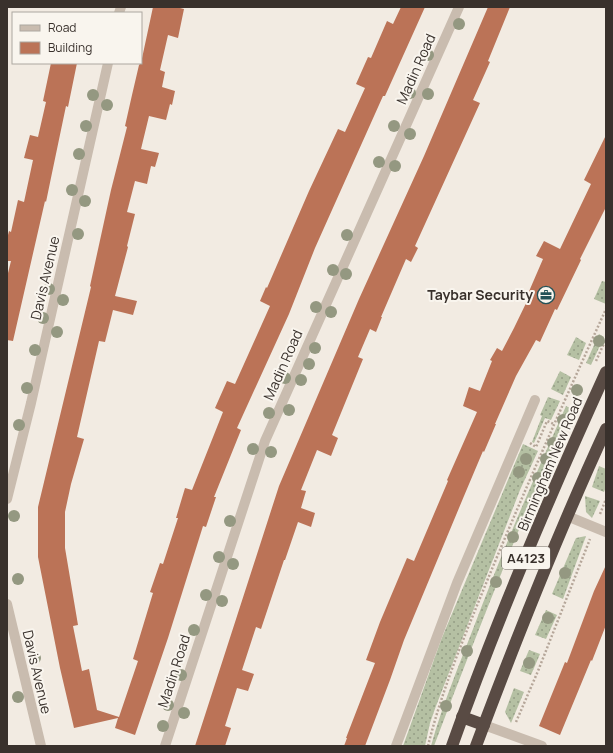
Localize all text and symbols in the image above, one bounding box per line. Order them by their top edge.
legend [12,12,142,64]
text: Road [48,19,76,36]
street label: Madin Road [392,30,440,107]
text: Building [48,39,92,56]
street label: Davis Avenue [26,234,63,322]
place label: Taybar Security [427,285,533,304]
office icon: Taybar Security [536,285,556,305]
street label: Madin Road [259,326,307,403]
street label: Birmingham New Road [513,394,586,534]
road number: A4123 [502,547,550,569]
street label: Davis Avenue [19,628,56,716]
street label: Madin Road [153,632,194,710]

